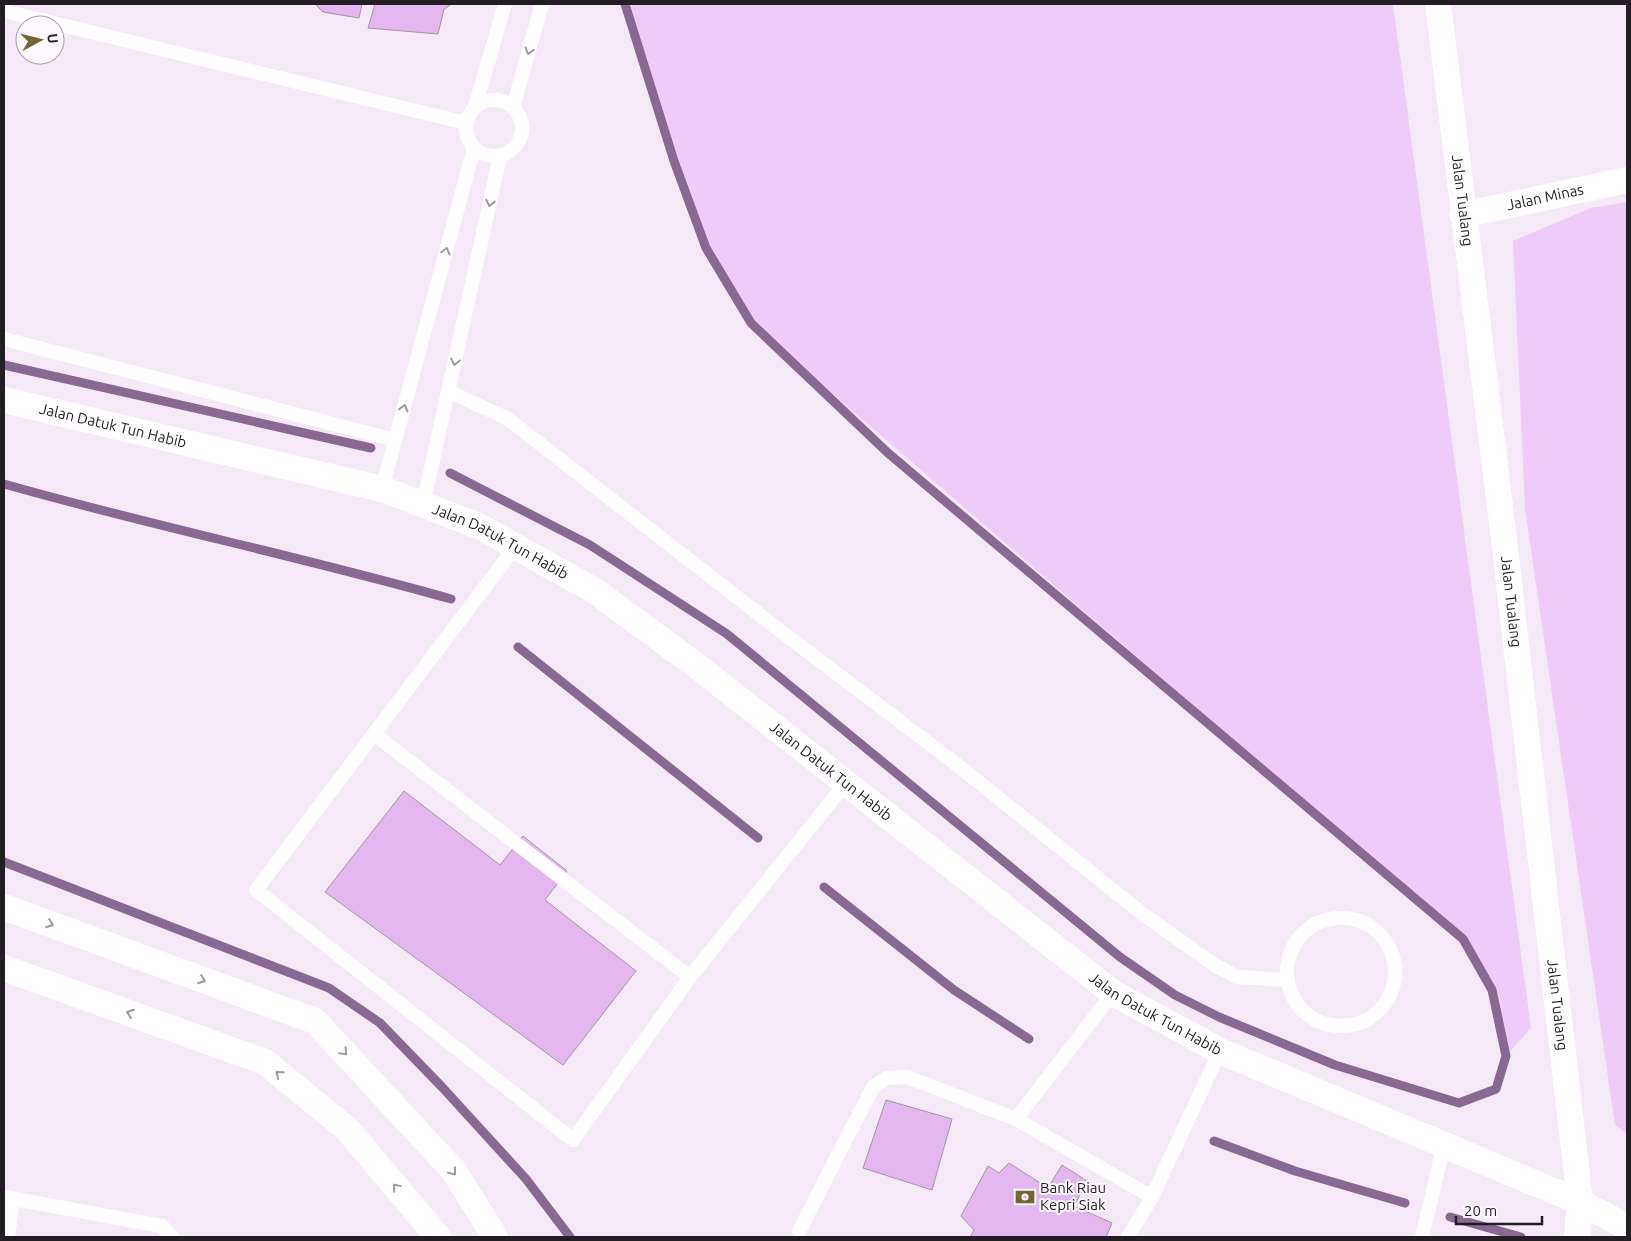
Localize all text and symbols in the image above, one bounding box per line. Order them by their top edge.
north arrow [15,15,65,65]
text: U [44,33,61,44]
one-way arrow [524,46,534,54]
street label: Jalan Tualang [1449,154,1477,247]
street label: Jalan Minas [1505,180,1585,213]
one-way arrow [485,199,495,208]
one-way arrow [440,247,451,256]
one-way arrow [450,358,461,367]
street label: Jalan Datuk Tun Habib [38,400,188,451]
one-way arrow [398,405,408,413]
street label: Jalan Datuk Tun Habib [430,500,572,582]
street label: Jalan Tualang [1498,555,1525,648]
street label: Jalan Datuk Tun Habib [767,718,896,824]
one-way arrow [45,918,53,928]
street label: Jalan Tualang [1544,958,1572,1051]
street label: Jalan Datuk Tun Habib [1086,969,1225,1058]
one-way arrow [197,974,206,984]
one-way arrow [126,1009,134,1019]
one-way arrow [338,1046,347,1055]
one-way arrow [276,1071,285,1080]
one-way arrow [447,1166,456,1176]
place label: Bank Riau Kepri Siak [1040,1179,1106,1213]
one-way arrow [392,1183,401,1192]
bank icon: Bank Riau Kepri Siak [1014,1186,1036,1208]
scale bar [1456,1194,1542,1226]
text: 20 m [1464,1202,1497,1219]

